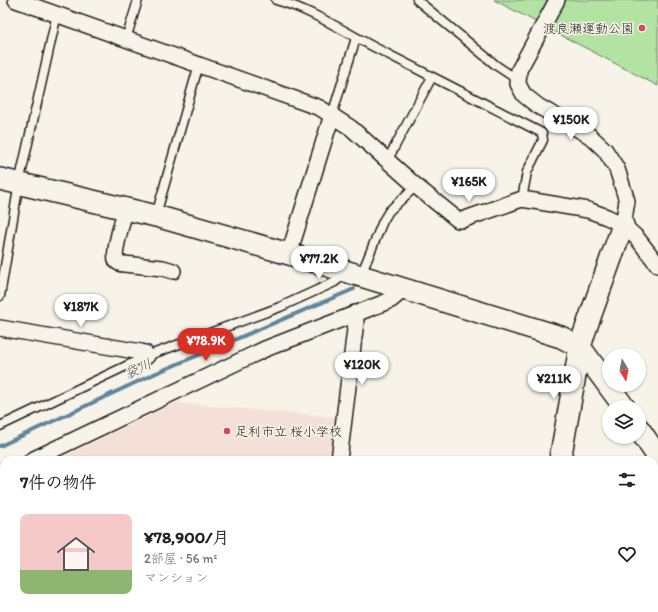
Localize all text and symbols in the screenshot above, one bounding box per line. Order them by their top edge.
place label: 渡良瀬運動公園 [543,21,634,36]
marker: 渡良瀬運動公園 [637,23,647,33]
pin: ¥150K [543,107,599,141]
text: ¥150K [553,112,589,127]
pin: ¥165K [441,169,497,203]
text: ¥165K [451,174,487,189]
pin: ¥77.2K [286,246,352,280]
text: ¥77.2K [300,251,338,266]
pin: ¥187K [53,294,109,328]
text: ¥187K [63,299,99,314]
pin: ¥78.9K [173,328,239,362]
text: ¥78.9K [186,333,226,348]
north arrow [602,348,646,392]
map controls [602,348,646,444]
pin: ¥120K [334,352,390,386]
water label: 袋川 [122,355,154,383]
text: ¥120K [344,357,380,372]
pin: ¥211K [526,366,582,400]
text: ¥211K [537,371,571,386]
button: layers [602,400,646,444]
place label: 足利市立 桜小学校 [235,424,342,439]
marker: 足利市立 桜小学校 [222,426,232,436]
icon: filters [616,469,638,491]
text: 7件の物件 [20,472,96,492]
text: ¥78,900/月 [144,527,229,547]
icon: home [52,530,100,578]
icon: heart [616,543,638,565]
text: 2部屋 · 56 m² [144,551,217,566]
text: マンション [144,570,208,585]

